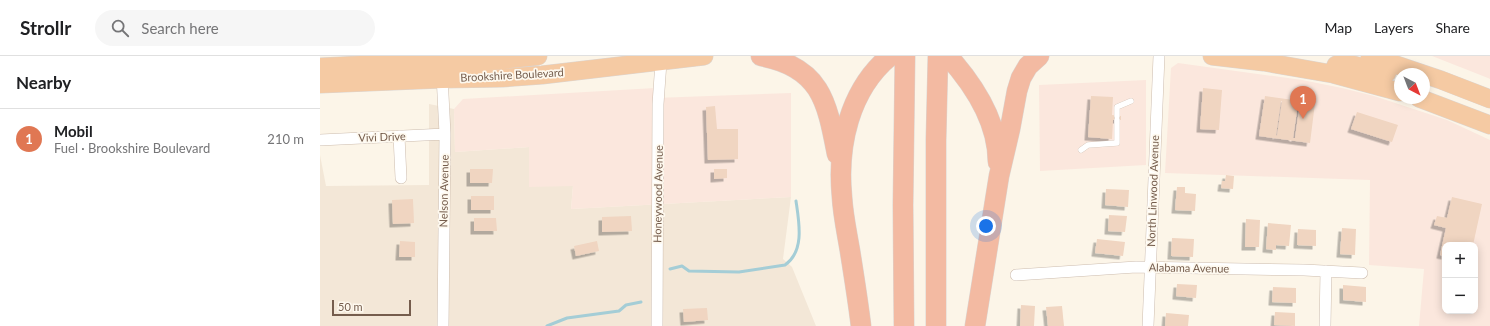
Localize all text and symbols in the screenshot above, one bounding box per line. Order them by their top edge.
search box [95,10,375,46]
text: Strollr [20,16,71,39]
icon: search [109,17,131,39]
text: Search here [141,19,219,37]
text: Map [1324,19,1352,36]
text: Layers [1374,19,1414,36]
text: Share [1436,19,1470,36]
street label: Brookshire Boulevard [460,65,564,84]
north arrow [1394,68,1430,104]
text: Nearby [16,72,71,93]
pin: 1 [1290,86,1316,119]
text: Mobil [54,122,93,140]
street label: Vivi Drive [358,129,406,144]
text: 1 [25,131,33,147]
text: 210 m [267,131,304,147]
street label: North Linwood Avenue [1144,135,1161,247]
text: Fuel · Brookshire Boulevard [54,140,210,156]
street label: Honeywood Avenue [650,145,665,243]
street label: Nelson Avenue [436,154,451,227]
your location [976,216,996,236]
map controls [1442,242,1478,314]
button: + [1442,242,1478,278]
street label: Alabama Avenue [1149,260,1230,275]
button: − [1442,278,1478,314]
scale bar [332,298,411,317]
text: 50 m [338,300,363,313]

